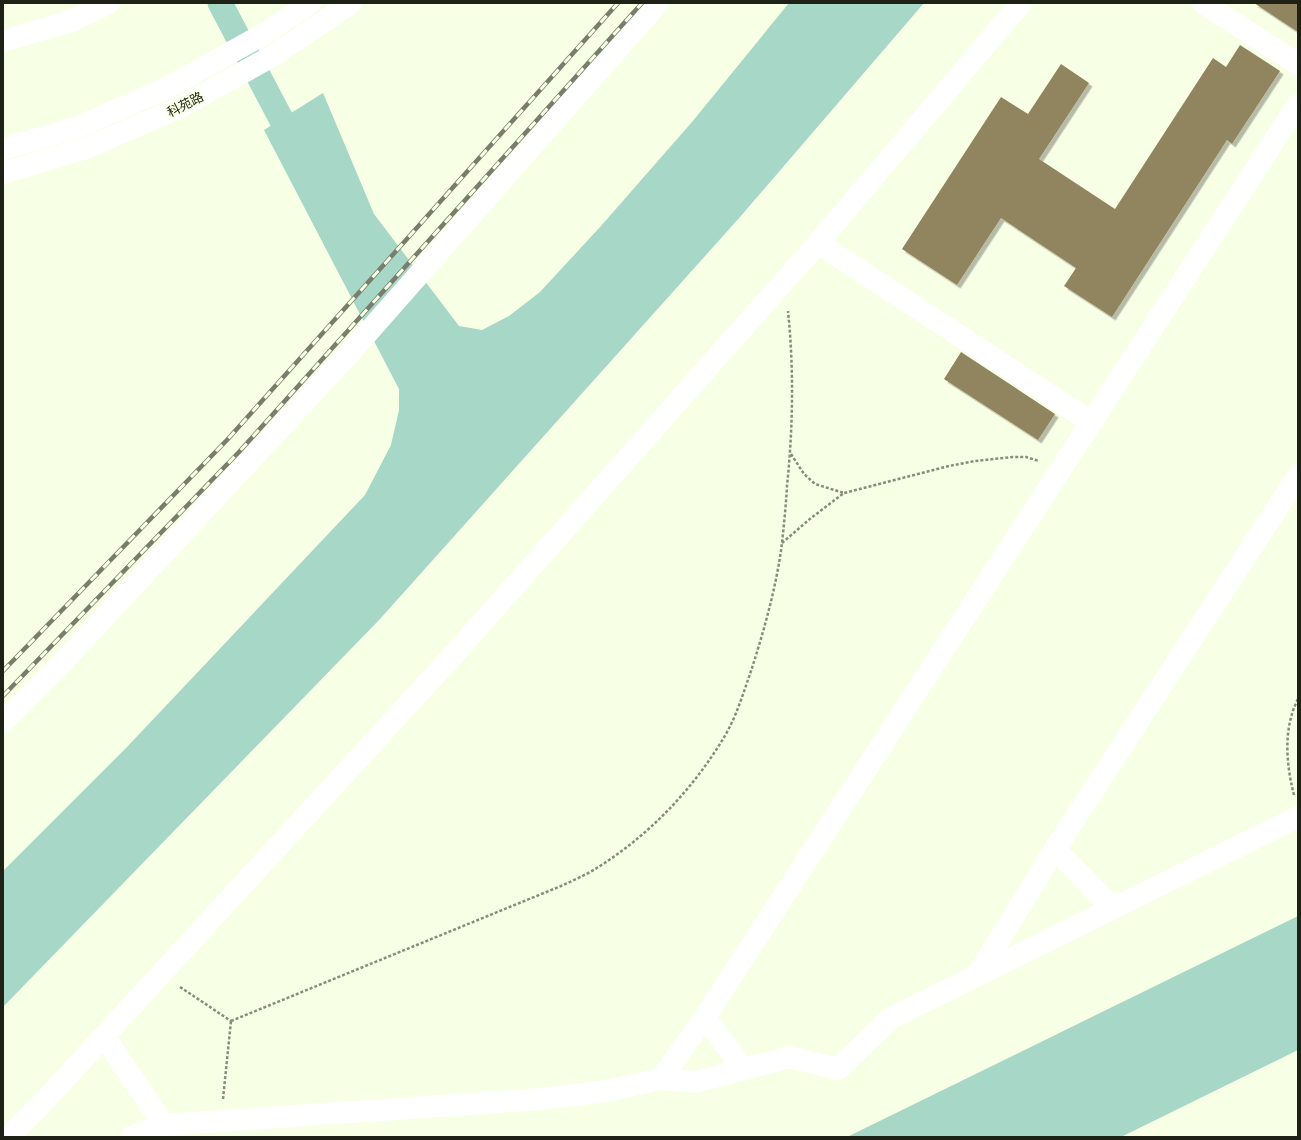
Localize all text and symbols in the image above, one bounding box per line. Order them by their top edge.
street label: 科苑路 [165,90,207,122]

